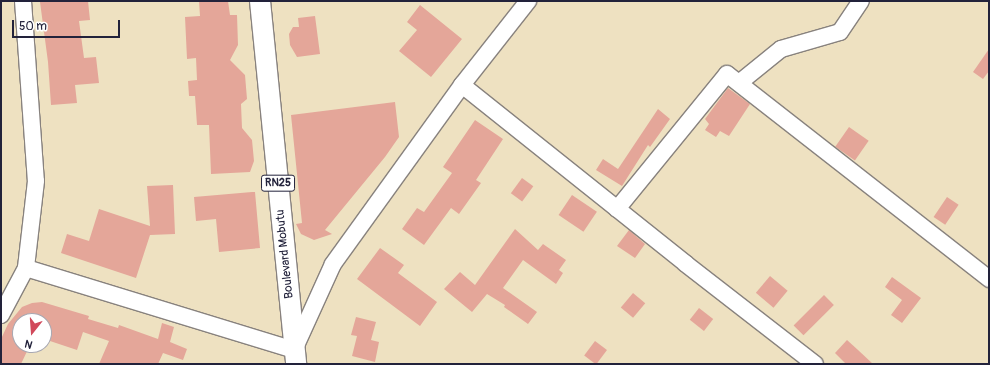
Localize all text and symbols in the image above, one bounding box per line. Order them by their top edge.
scale bar [14,12,122,38]
text: 50 m [19,19,47,34]
road number: RN25 [261,174,295,192]
street label: Boulevard Mobutu [273,209,297,299]
north arrow [12,313,52,353]
text: N [23,337,34,351]

